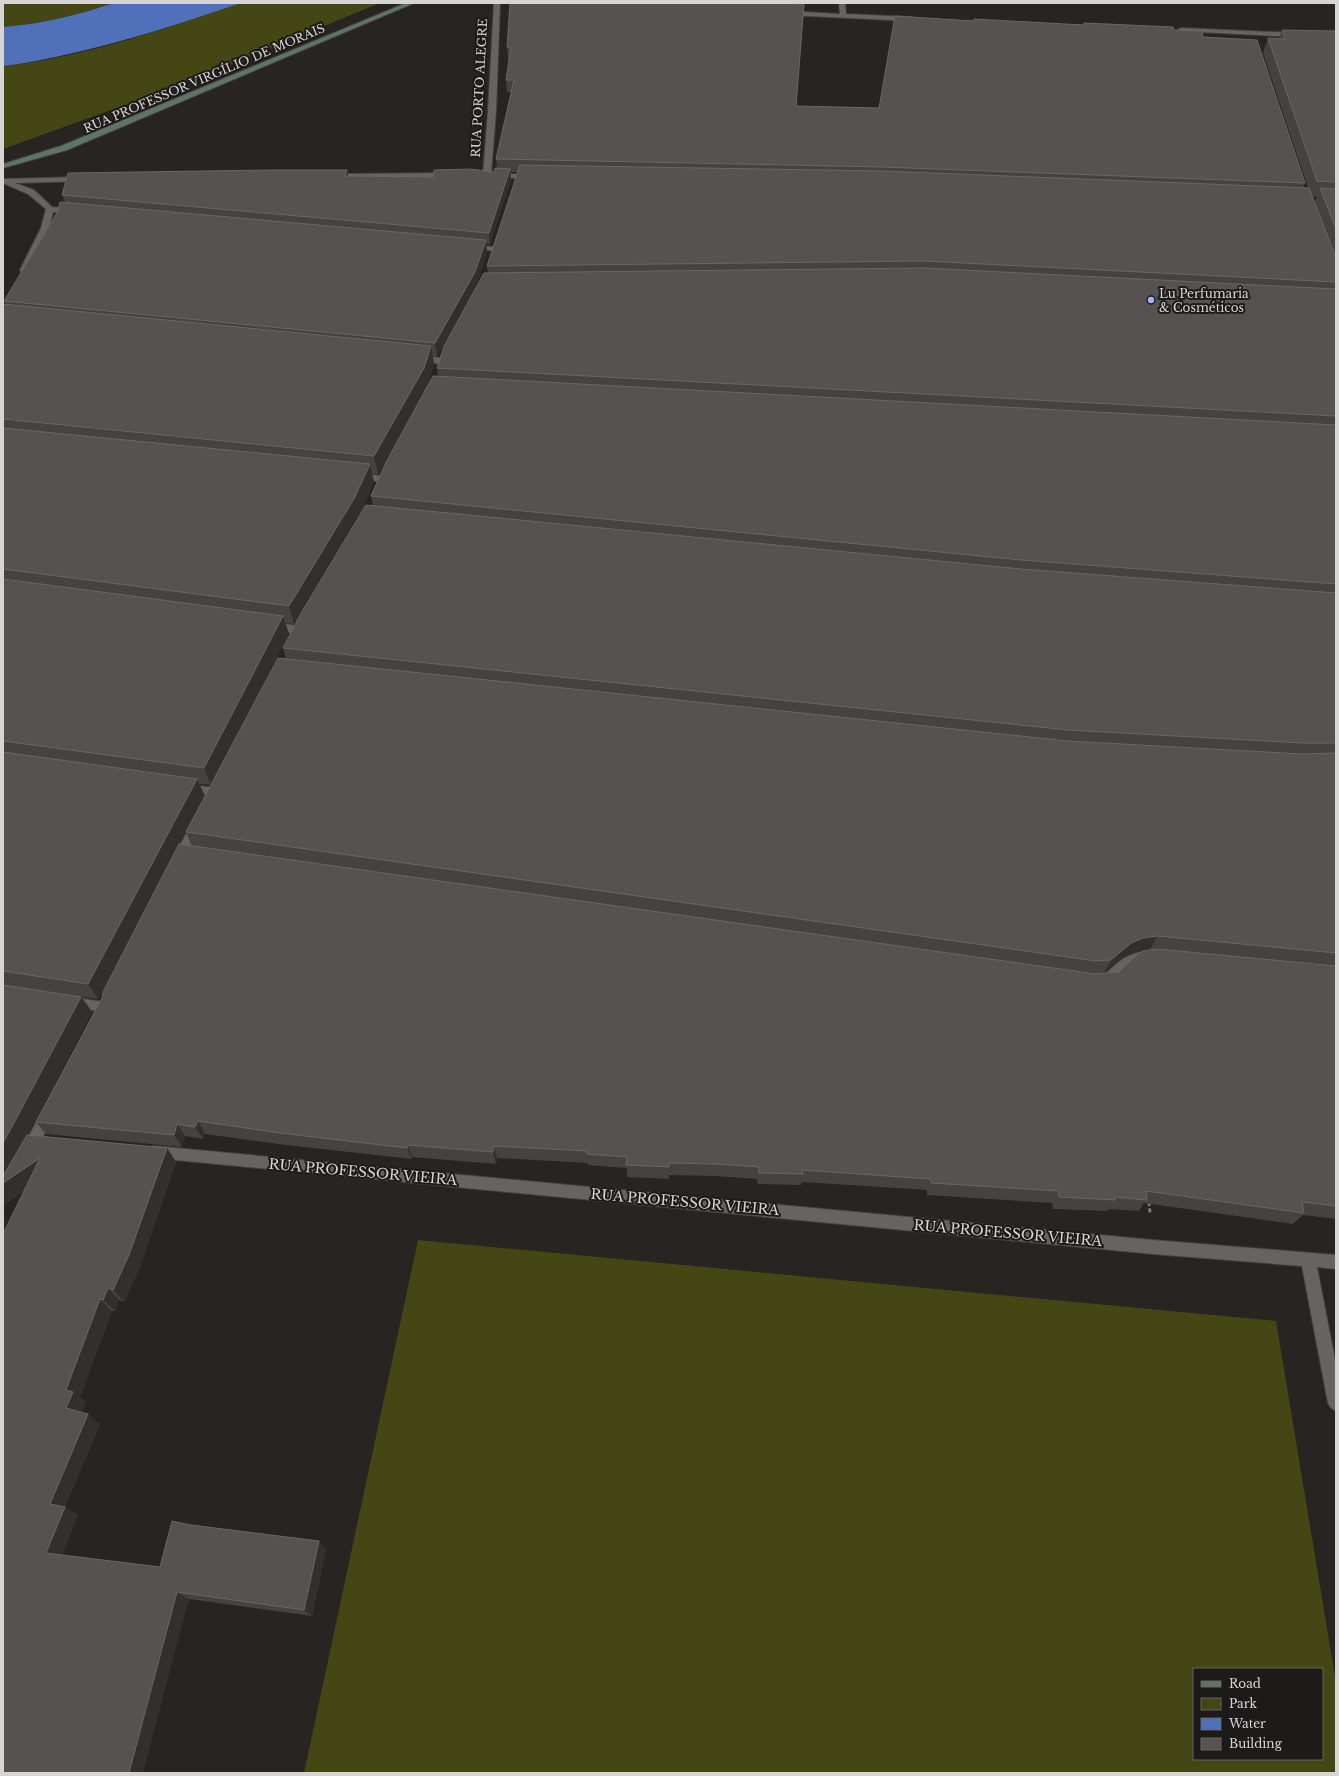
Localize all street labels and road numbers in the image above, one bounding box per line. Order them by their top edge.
street label: RUA PORTO ALEGRE [468,18,490,158]
street label: RUA PROFESSOR VIRGÍLIO DE MORAIS [81,19,327,136]
street label: RUA PROFESSOR VIEIRA [268,1155,458,1189]
street label: RUA PROFESSOR VIEIRA [590,1185,780,1219]
street label: RUA PROFESSOR VIEIRA [913,1216,1103,1250]

